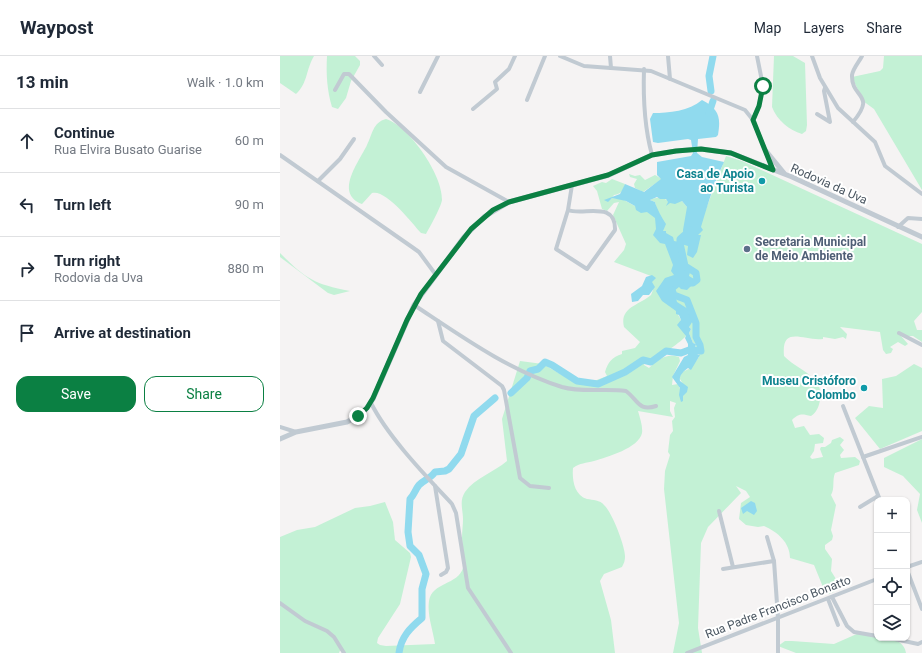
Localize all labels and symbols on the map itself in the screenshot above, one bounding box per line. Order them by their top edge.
route start [754,77,772,95]
street label: Rodovia da Uva [789,161,869,207]
place label: Casa de Apoio ao Turista [677,167,755,195]
marker: Casa de Apoio ao Turista [757,176,767,186]
place label: Secretaria Municipal de Meio Ambiente [755,235,866,263]
marker: Secretaria Municipal de Meio Ambiente [742,244,752,254]
place label: Museu Cristóforo Colombo [762,374,856,402]
marker: Museu Cristóforo Colombo [859,383,869,393]
route end [349,407,367,425]
street label: Rua Padre Francisco Bonatto [703,573,853,641]

